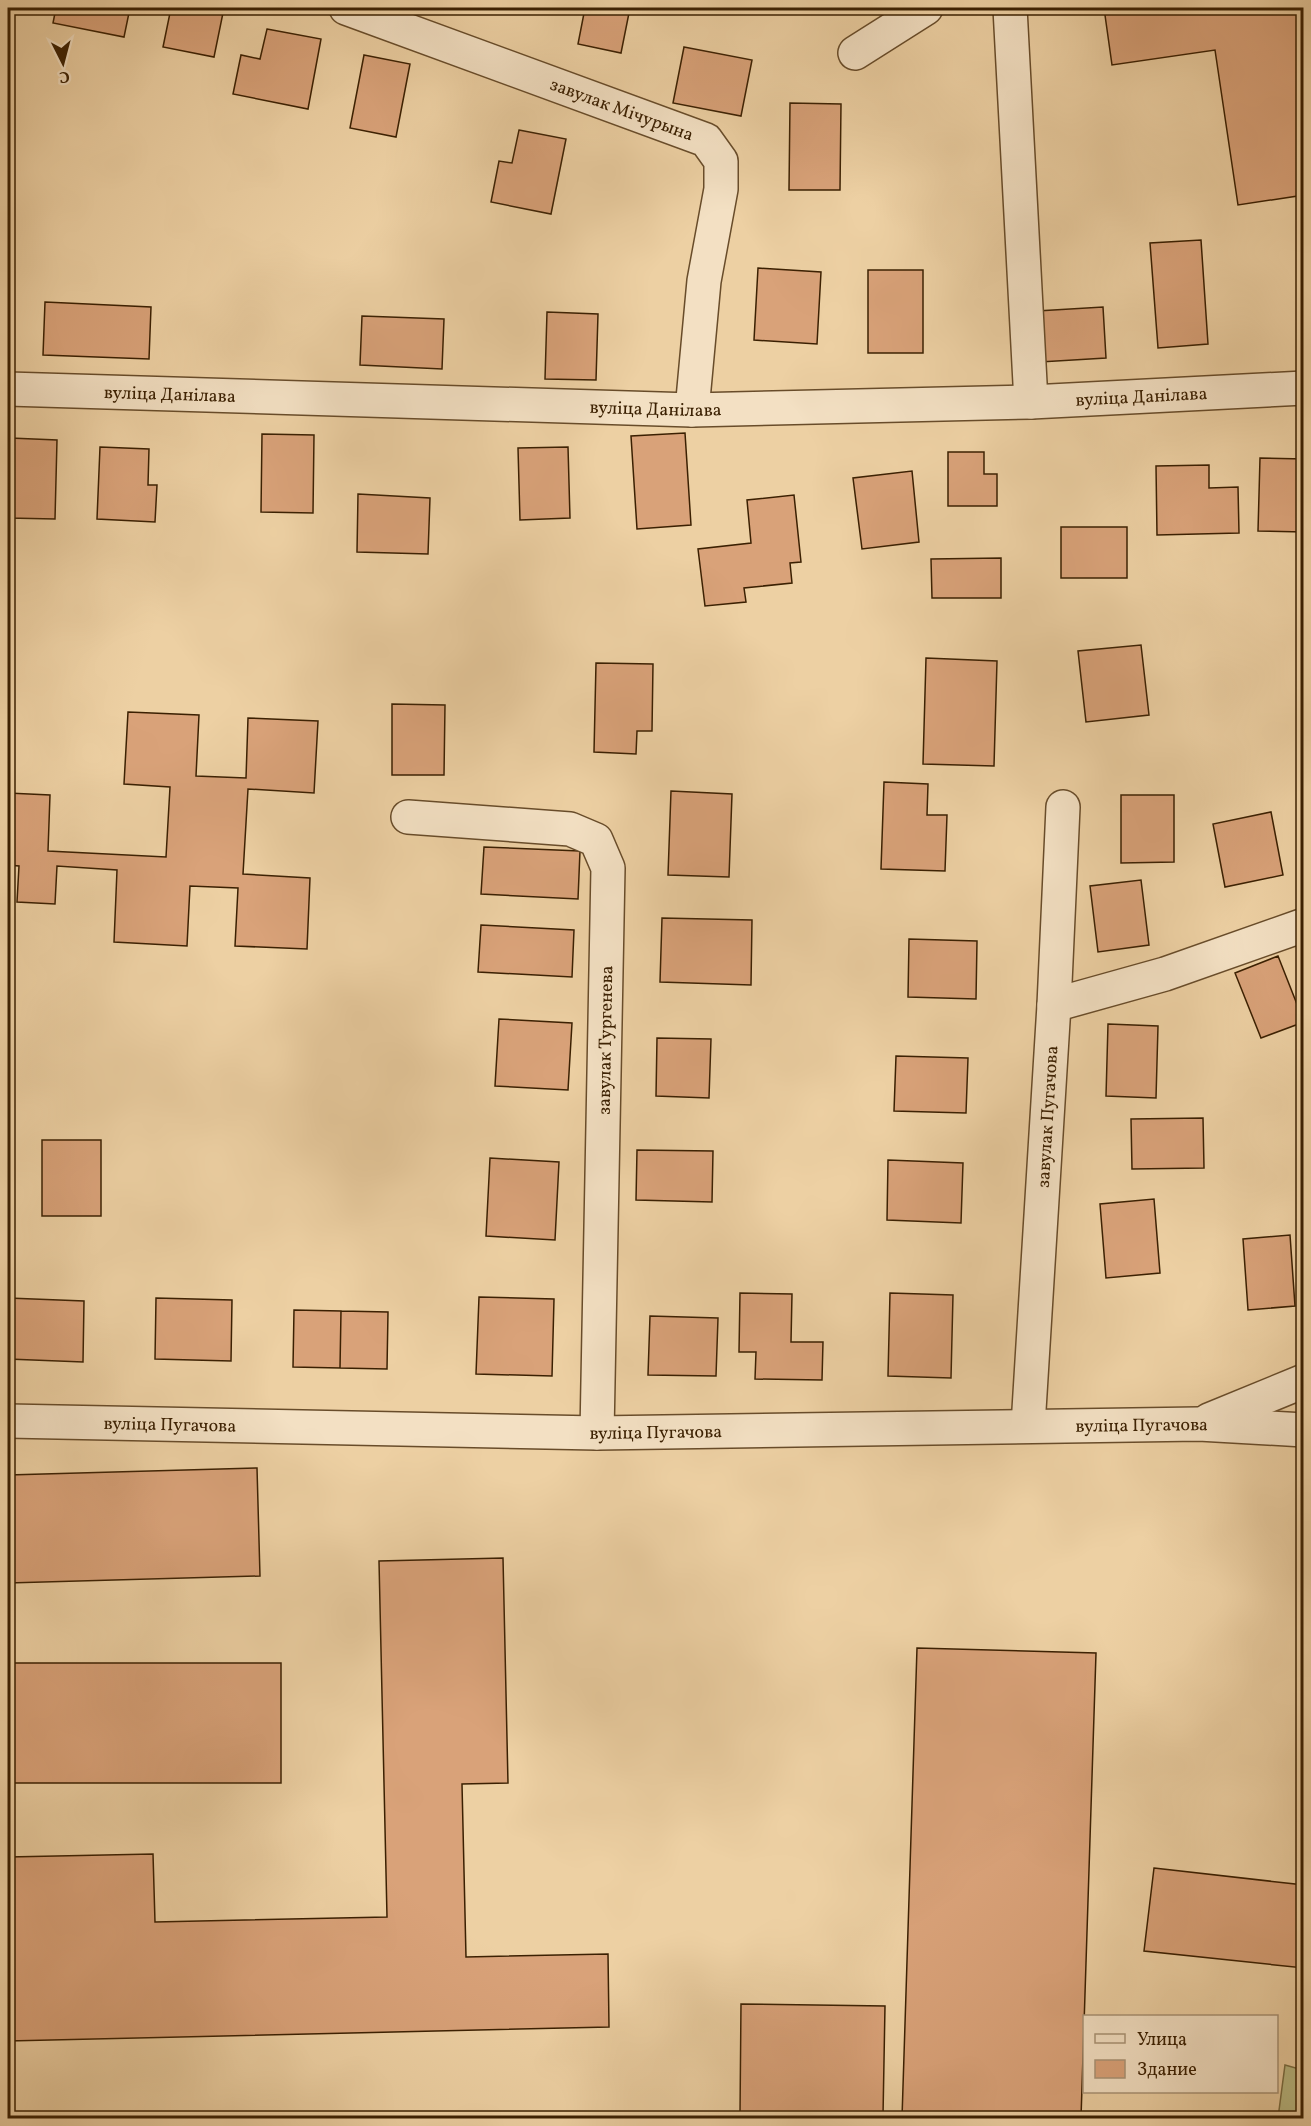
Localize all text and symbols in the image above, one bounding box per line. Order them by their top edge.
north arrow [33,33,93,93]
text: С [58,64,71,87]
street label: завулак Мічурына [546,73,697,148]
street label: вуліца Данілава [104,381,236,410]
street label: вуліца Данілава [1075,382,1208,414]
street label: вуліца Данілава [589,396,722,424]
street label: завулак Тургенева [593,965,620,1115]
street label: завулак Пугачова [1032,1045,1065,1189]
street label: вуліца Пугачова [103,1412,237,1440]
street label: вуліца Пугачова [1075,1413,1209,1440]
street label: вуліца Пугачова [589,1420,722,1447]
legend [1083,2015,1278,2093]
text: Улица [1137,2028,1187,2053]
text: Здание [1137,2058,1197,2083]

